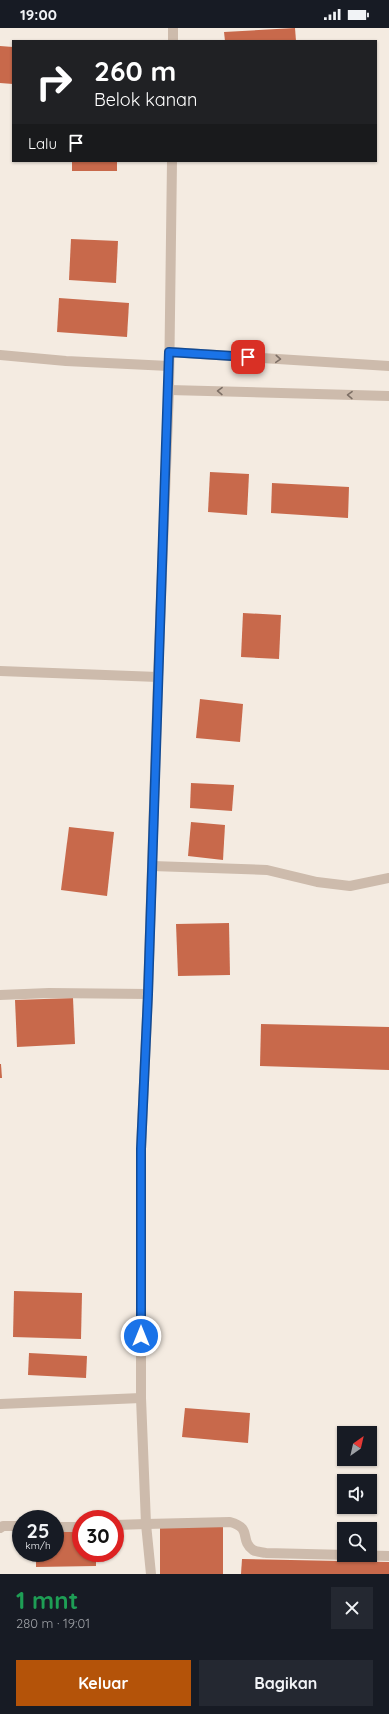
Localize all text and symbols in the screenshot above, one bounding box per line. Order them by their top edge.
text: 19:00 [20,5,57,24]
text: 260 m [94,53,176,88]
icon: right [28,56,80,108]
text: Belok kanan [94,88,197,111]
icon: arrive [65,132,87,154]
text: Lalu [28,134,57,153]
pin [231,340,265,374]
icon: arrive [237,346,259,368]
one-way arrow [275,355,281,363]
one-way arrow [217,387,223,395]
one-way arrow [347,390,353,399]
position arrow [120,1315,162,1357]
north arrow [337,1426,377,1466]
map controls [337,1426,377,1562]
button: sound [337,1474,377,1514]
speed limit sign: 30 [72,1510,124,1562]
text: 25 [27,1518,49,1543]
button: search [337,1522,377,1562]
text: km/h [25,1539,51,1552]
text: 1 mnt [16,1585,78,1615]
button: close [331,1587,373,1629]
text: 280 m · 19:01 [16,1615,90,1631]
button: Keluar [16,1660,191,1706]
button: Bagikan [199,1660,373,1706]

